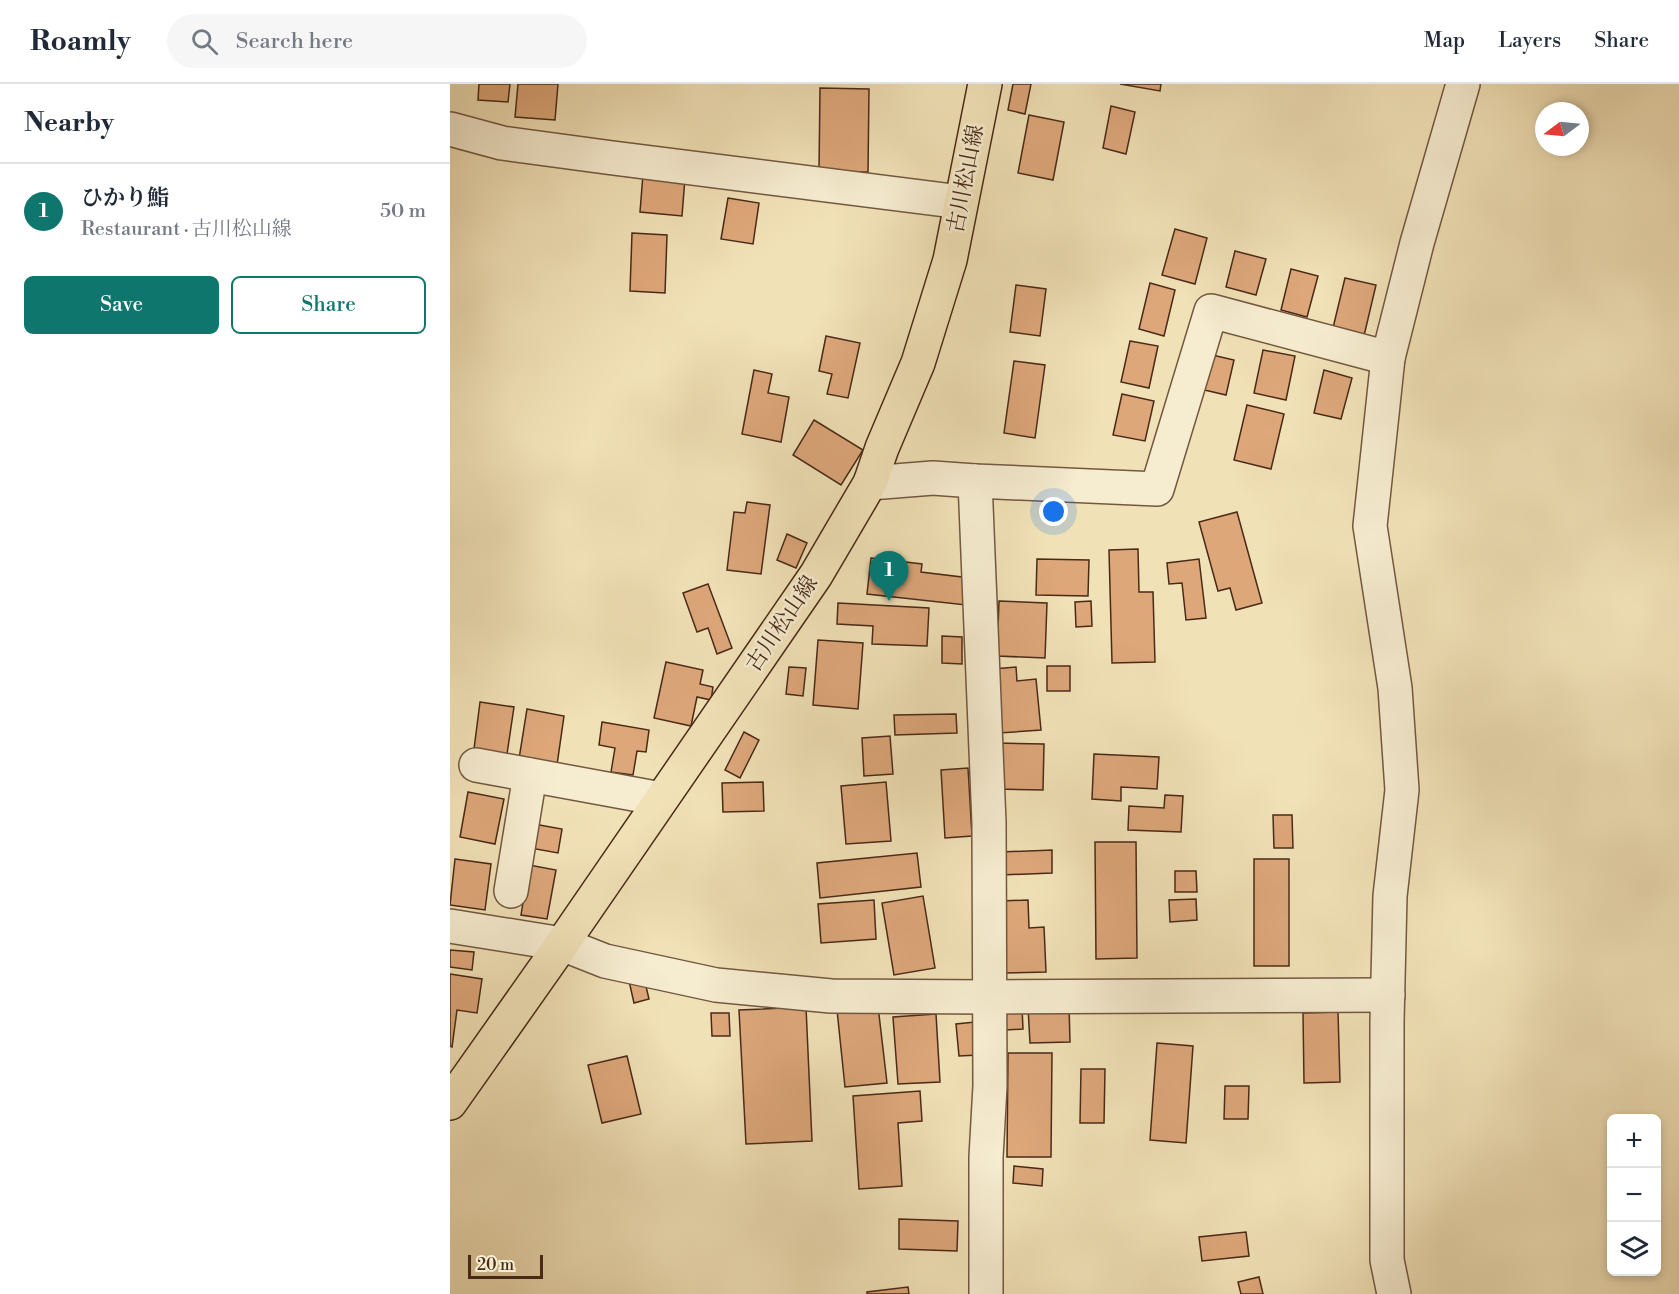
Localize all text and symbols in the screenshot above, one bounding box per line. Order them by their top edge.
search box [167,14,587,68]
text: Roamly [30,24,131,59]
icon: search [188,25,221,58]
text: Search here [236,28,353,55]
text: Map [1424,28,1465,54]
text: Layers [1498,28,1561,54]
text: Share [1594,28,1649,54]
north arrow [1535,102,1589,156]
text: Nearby [24,107,114,139]
street label: 古川松山線 [942,122,990,236]
text: ひかり鮨 [81,185,169,212]
text: 1 [39,199,48,224]
text: 50 m [380,199,426,224]
text: Restaurant · 古川松山線 [81,217,292,242]
button: Save [24,276,219,334]
button: Share [231,276,426,334]
your location [1039,497,1068,526]
pin: 1 [870,552,908,601]
street label: 古川松山線 [740,571,824,677]
map controls [1607,1114,1661,1276]
button: + [1607,1114,1661,1168]
button: − [1607,1168,1661,1222]
button: layers [1607,1222,1661,1276]
scale bar [468,1252,543,1280]
text: 20 m [477,1255,514,1275]

